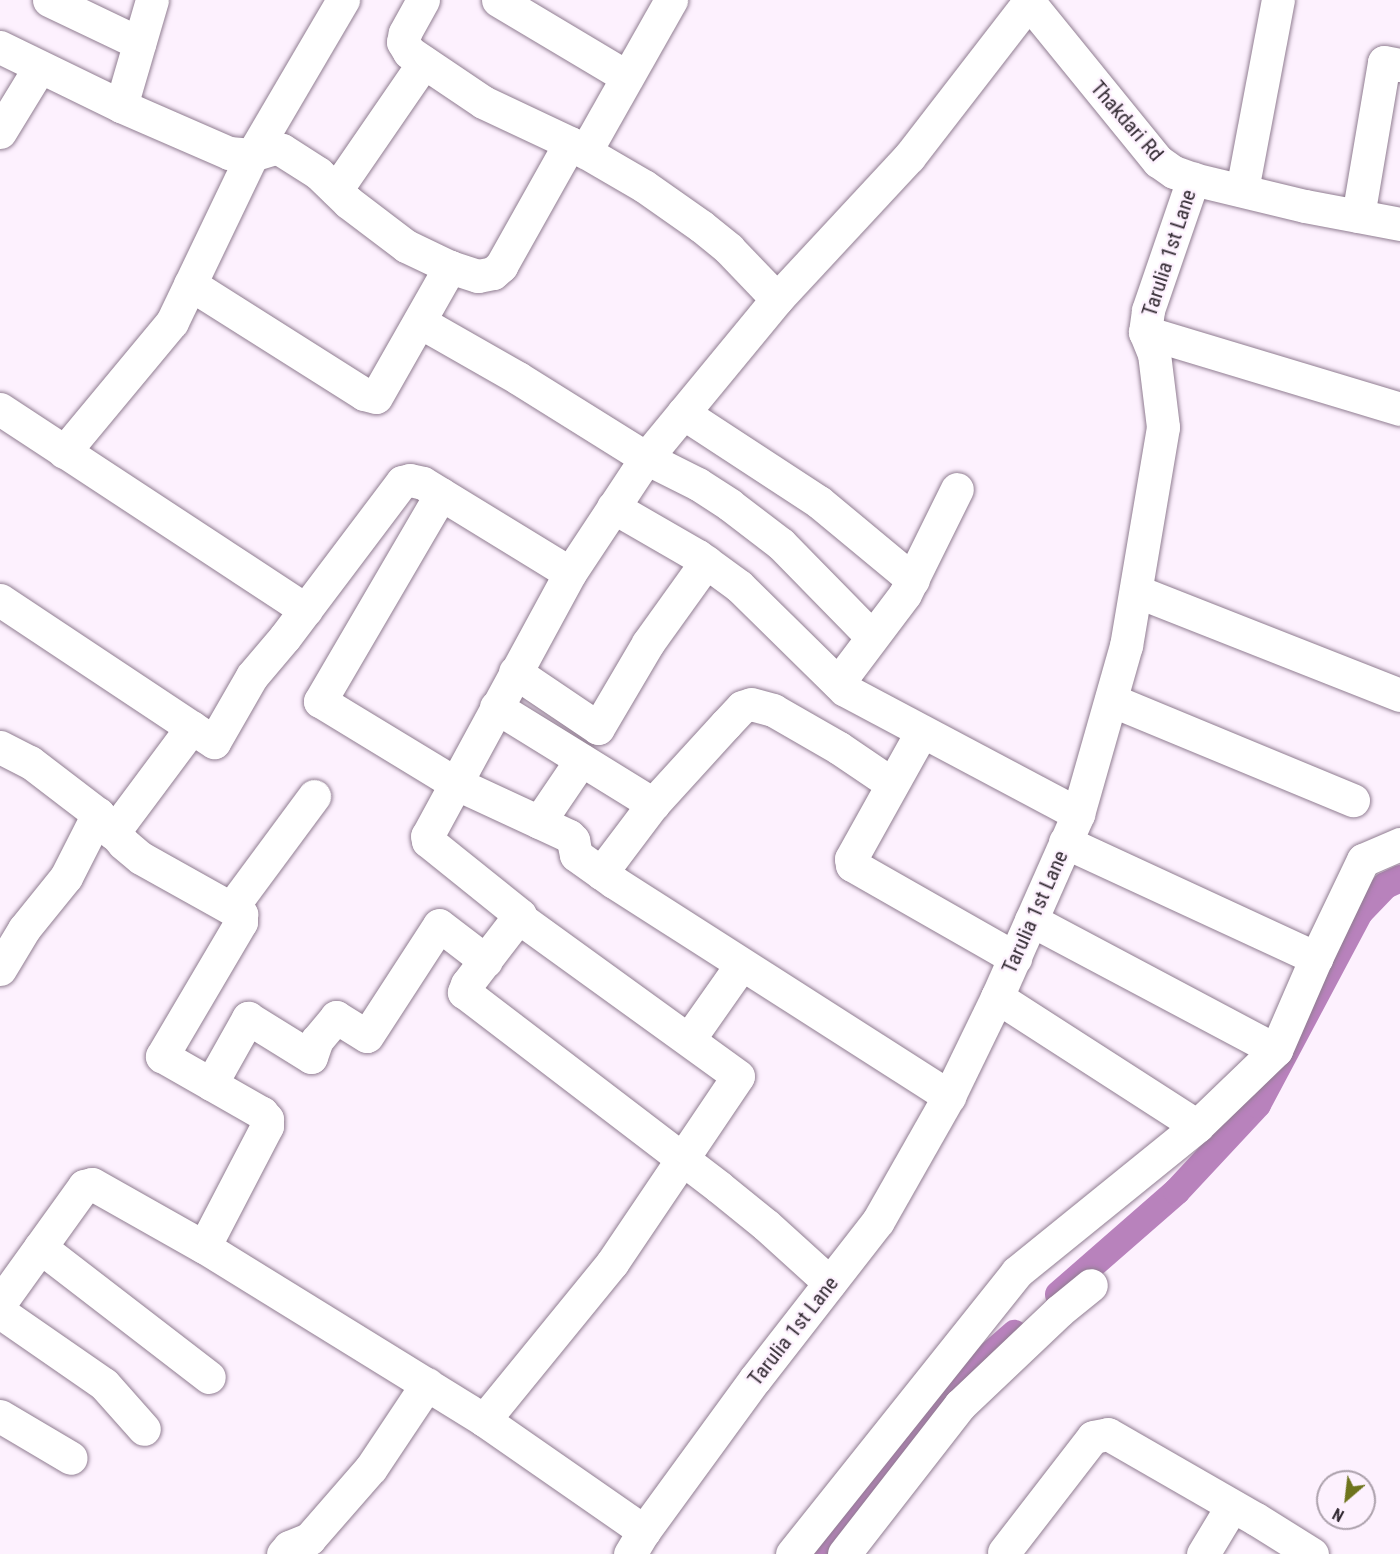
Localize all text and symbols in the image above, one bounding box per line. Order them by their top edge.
street label: Thakdari Rd [1085,76,1169,166]
street label: Tarulia 1st Lane [1137,186,1201,320]
street label: Tarulia 1st Lane [997,847,1073,977]
street label: Tarulia 1st Lane [742,1271,844,1391]
north arrow [1316,1470,1376,1530]
text: N [1329,1504,1347,1525]

